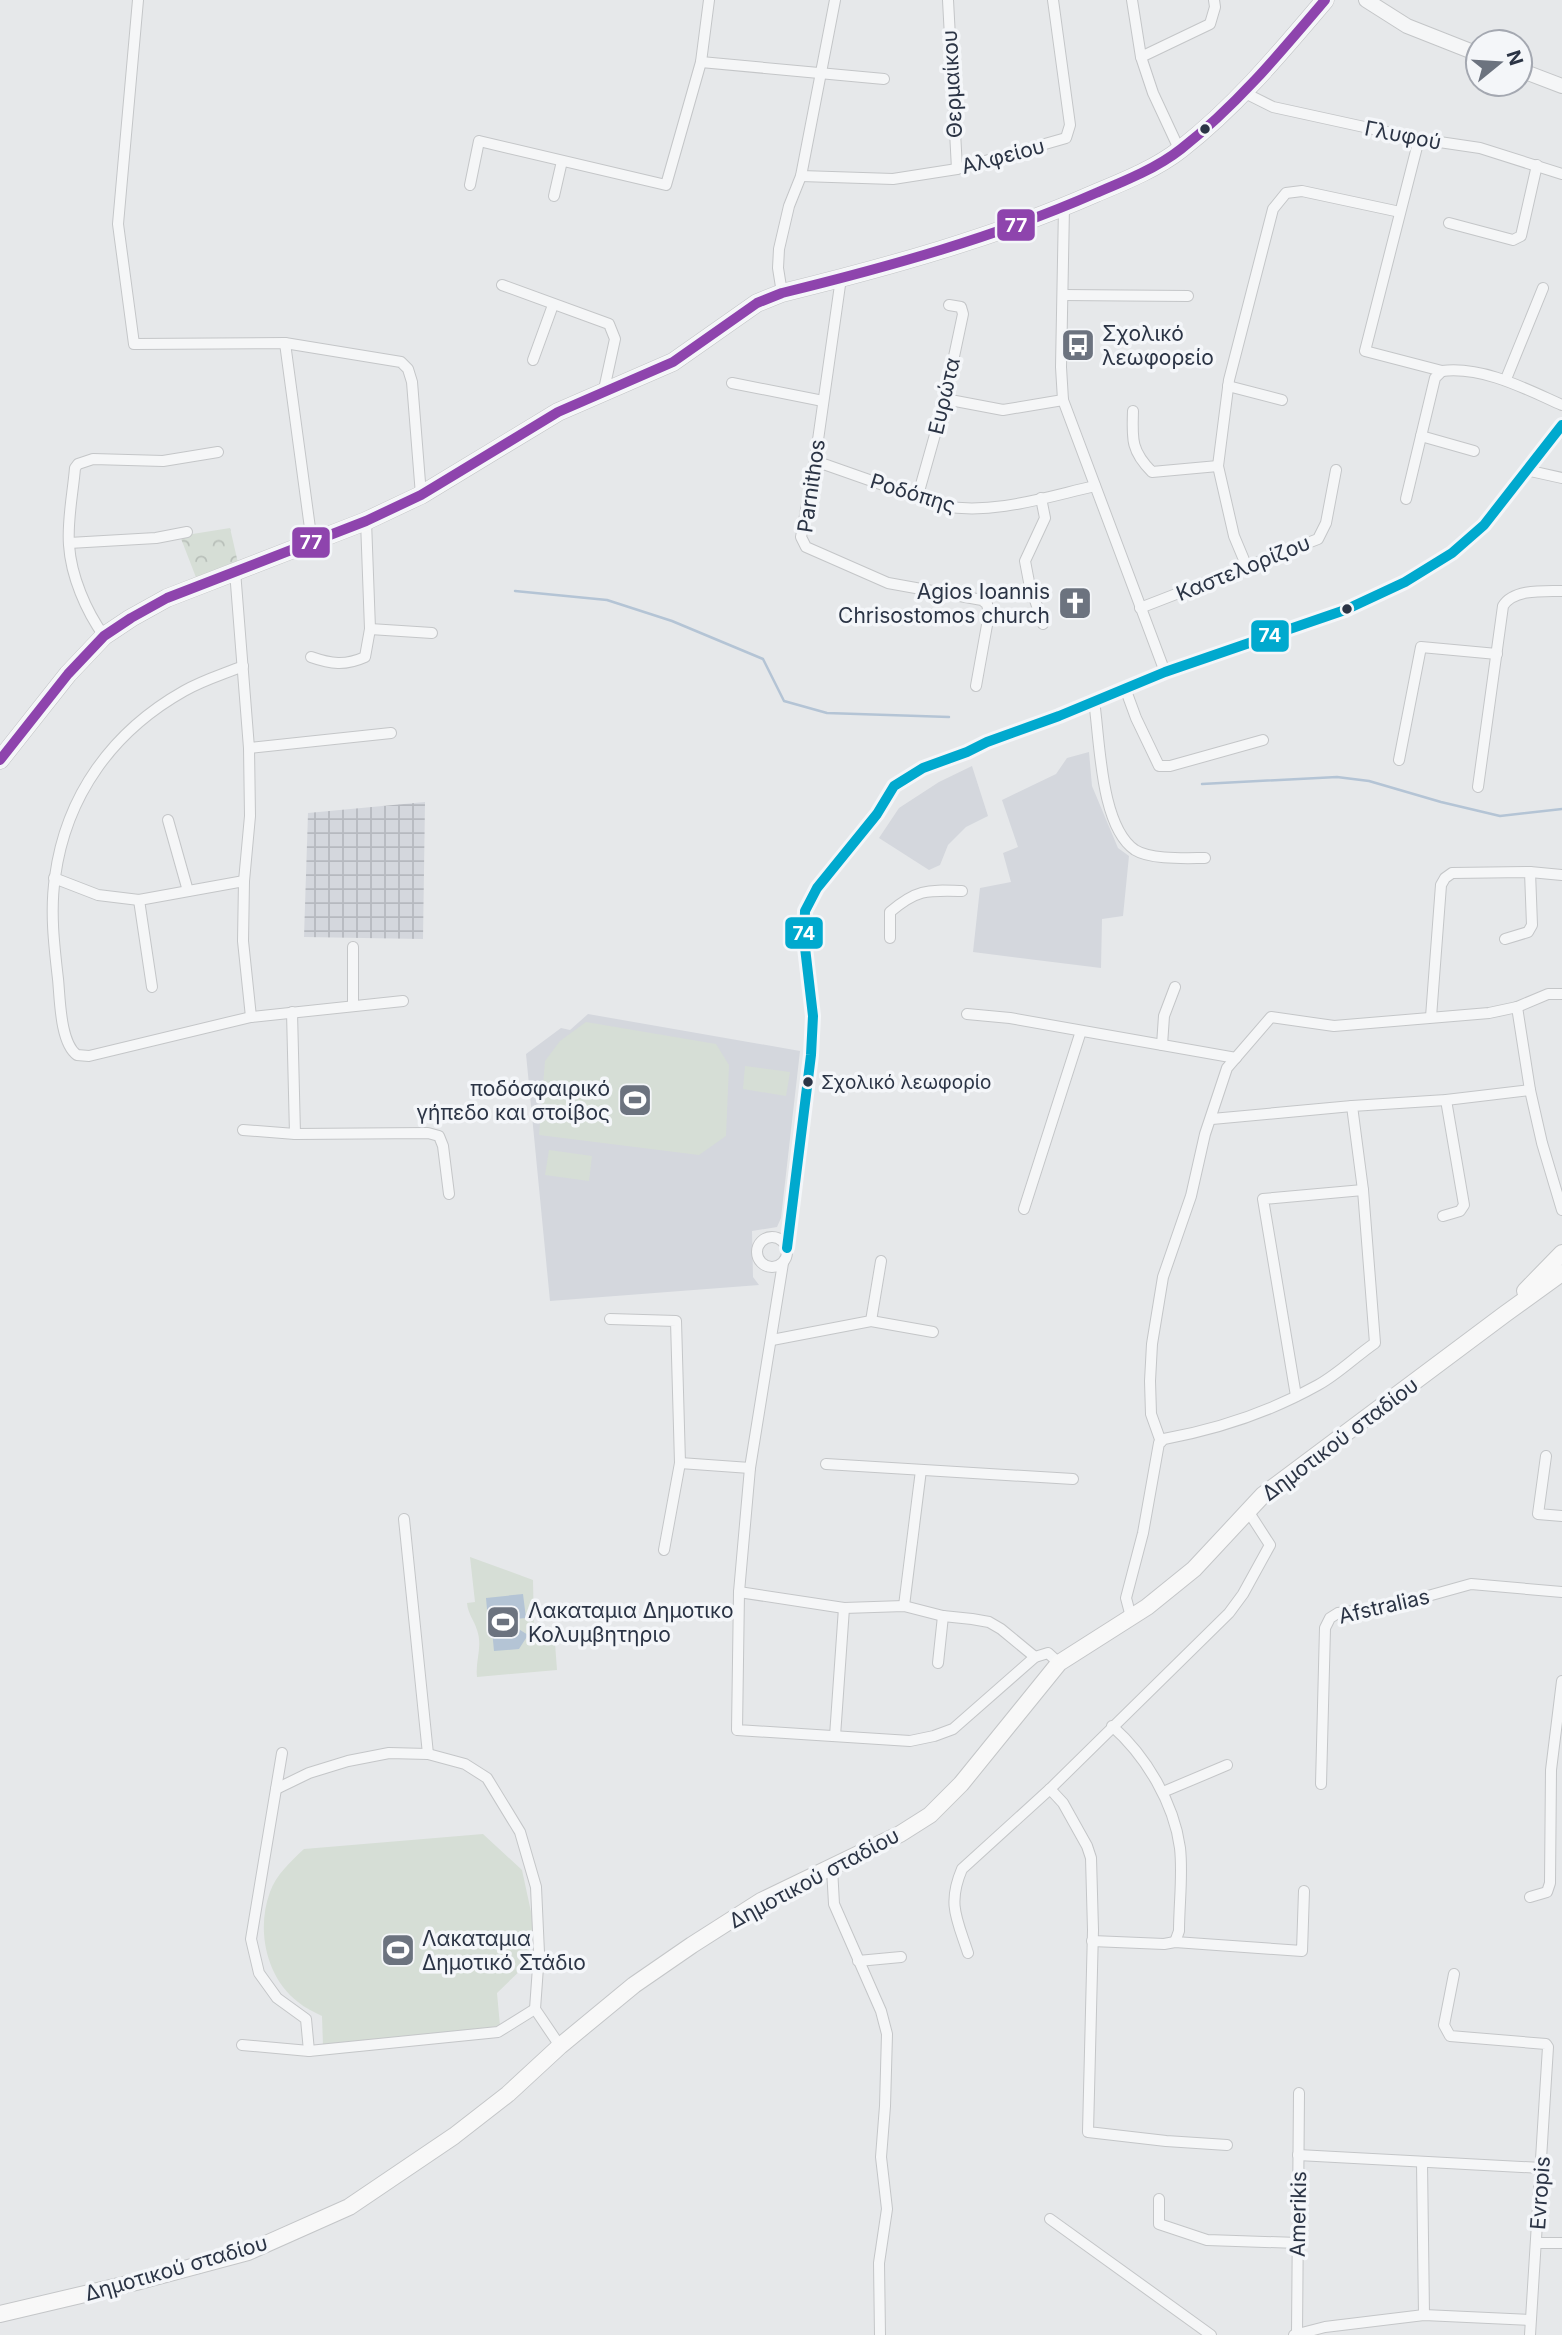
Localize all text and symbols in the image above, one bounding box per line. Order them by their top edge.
north arrow [1464,28,1534,98]
street label: Θερμαίκου [937,29,967,139]
text: N [1502,47,1528,68]
street label: Γλυφού [1363,115,1443,155]
unlabelled marker [1198,122,1212,136]
street label: Αλφείου [959,133,1047,179]
line badge: 77 [996,208,1036,242]
text: 77 [1005,214,1027,237]
place label: Σχολικό λεωφορείο [1102,321,1214,370]
bus stop icon: Σχολικό λεωφορείο [1059,326,1097,364]
street label: Ευρώτα [923,355,965,437]
street label: Parnithos [792,438,830,534]
street label: Ροδόπης [867,468,959,518]
line badge: 77 [291,526,331,559]
street label: Καστελορίζου [1172,530,1314,606]
text: 77 [300,531,322,554]
place label: Agios Ioannis Chrisostomos church [838,579,1050,628]
church icon: Agios Ioannis Chrisostomos church [1056,584,1094,622]
unlabelled marker [1340,602,1354,616]
line badge: 74 [1250,619,1290,653]
text: 74 [1259,624,1281,647]
line badge: 74 [784,916,824,950]
text: 74 [793,922,815,945]
place label: Σχολικό λεωφορίο [821,1071,991,1094]
marker: Σχολικό λεωφορίο [801,1075,815,1089]
place label: ποδόσφαιρικό γήπεδο και στοίβος [416,1076,610,1125]
sports icon: ποδόσφαιρικό γήπεδο και στοίβος [616,1081,654,1119]
street label: Δημοτικού σταδίου [1257,1372,1423,1506]
street label: Afstralias [1336,1583,1432,1629]
place label: Λακαταμια Δημοτικο Κολυμβητηριο [528,1598,734,1647]
sports icon: Λακαταμια Δημοτικο Κολυμβητηριο [484,1603,522,1641]
street label: Δημοτικού σταδίου [725,1823,903,1933]
place label: Λακαταμια Δημοτικό Στάδιο [422,1926,586,1975]
sports icon: Λακαταμια Δημοτικό Στάδιο [379,1931,417,1969]
street label: Evropis [1525,2155,1555,2231]
street label: Amerikis [1285,2171,1311,2257]
street label: Δημοτικού σταδίου [82,2230,270,2306]

